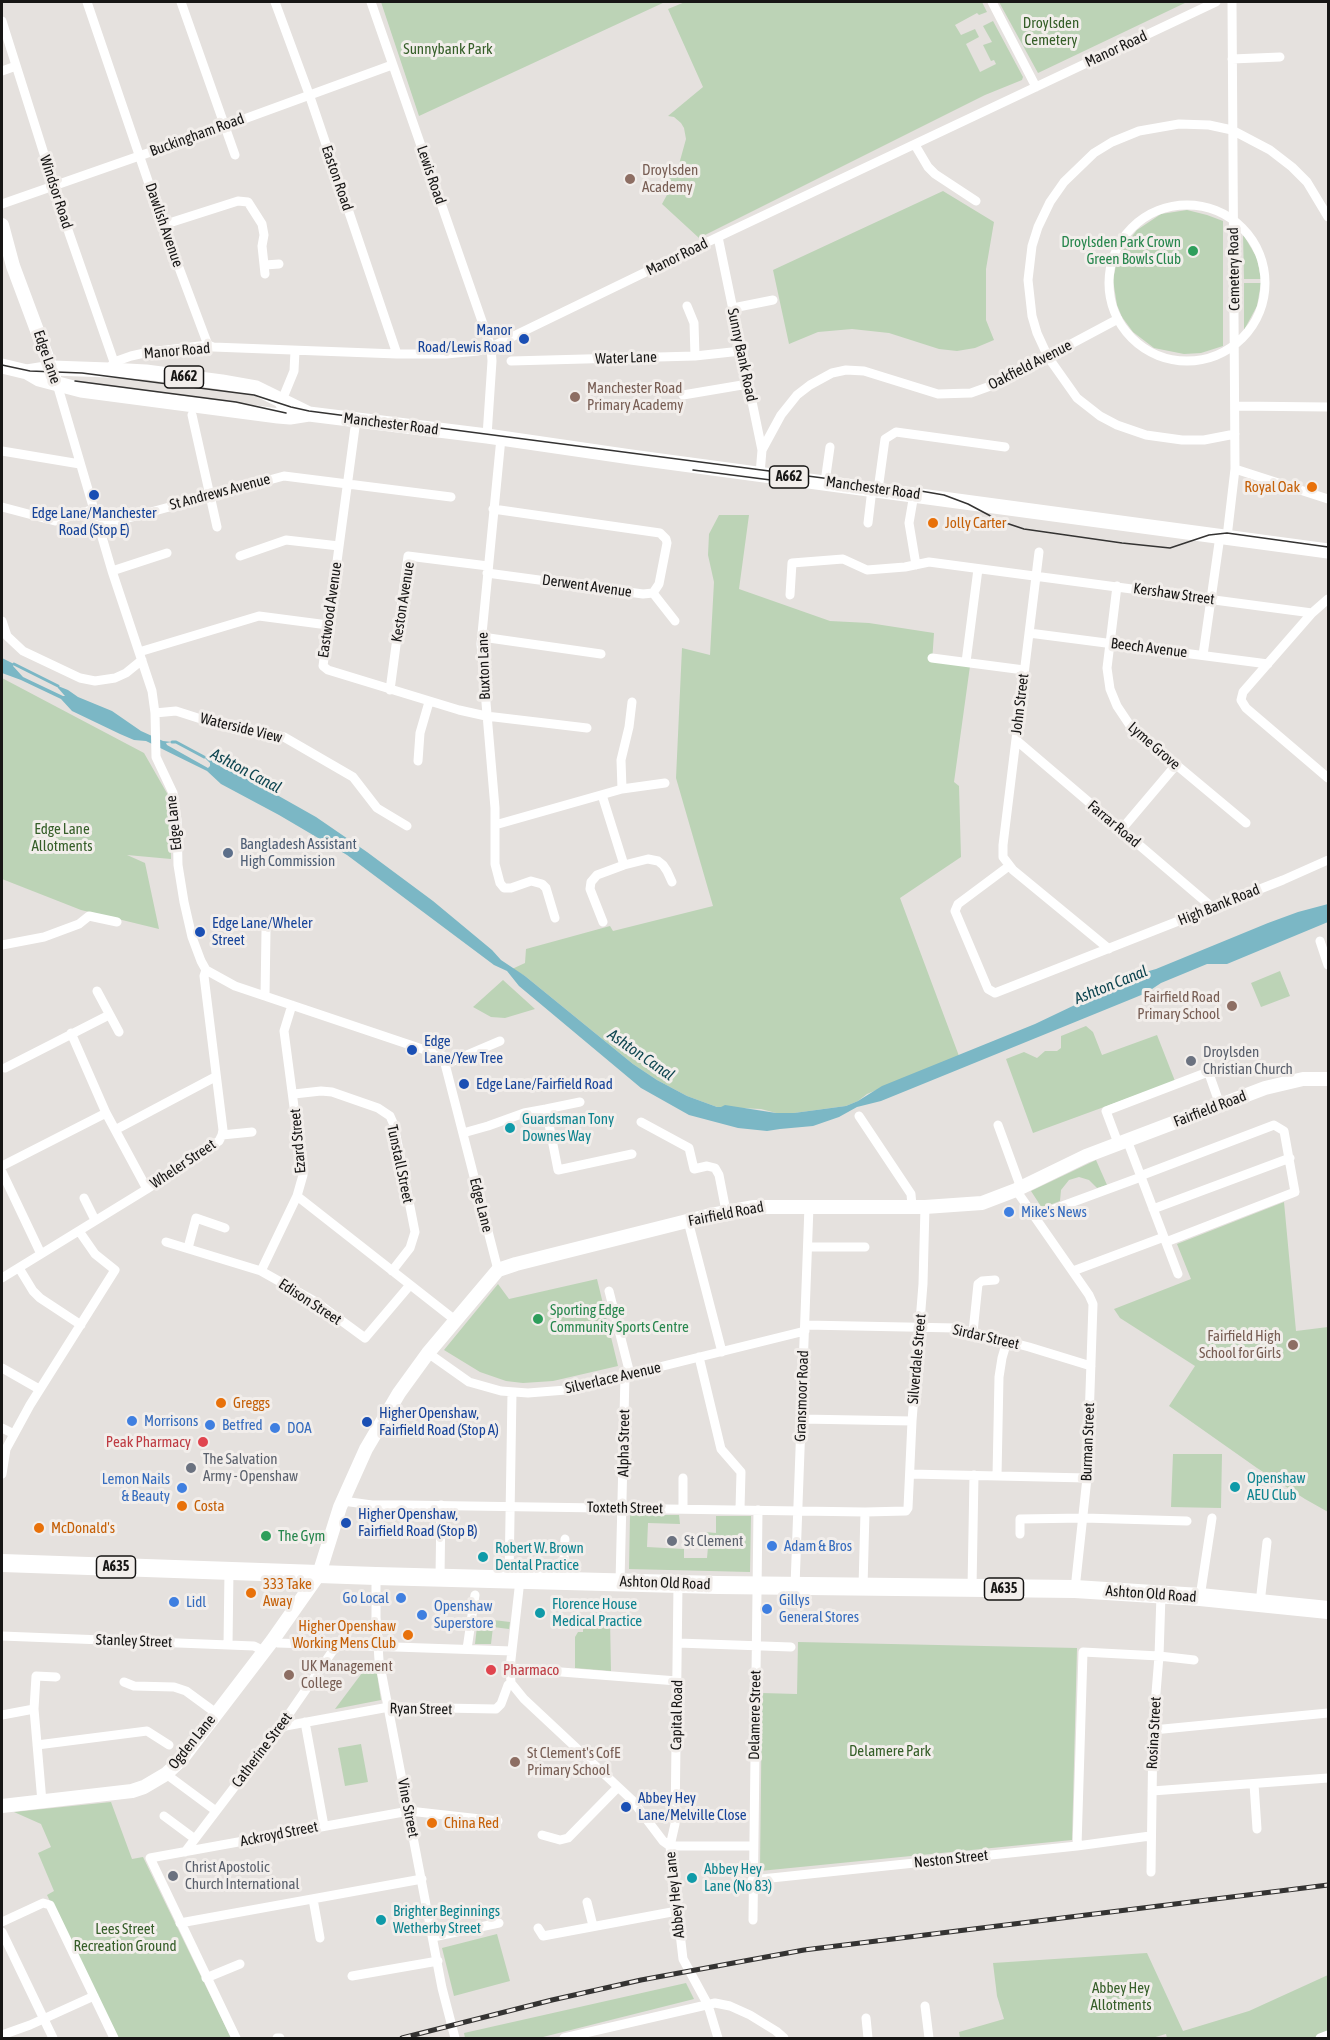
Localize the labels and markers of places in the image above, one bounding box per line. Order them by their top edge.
place label: Droylsden Academy [642,161,698,196]
marker: Droylsden Academy [623,172,637,186]
place label: Droylsden Park Crown Green Bowls Club [1061,233,1181,268]
marker: Droylsden Park Crown Green Bowls Club [1186,244,1200,258]
place label: Manor Road/Lewis Road [417,321,512,356]
marker: Manor Road/Lewis Road [517,332,531,346]
place label: Manchester Road Primary Academy [587,379,683,414]
marker: Manchester Road Primary Academy [568,390,582,404]
place label: Royal Oak [1244,478,1300,496]
marker: Royal Oak [1305,480,1319,494]
marker: Edge Lane/Manchester Road (Stop E) [87,488,101,502]
place label: Edge Lane/Manchester Road (Stop E) [31,504,157,539]
place label: Jolly Carter [945,514,1006,532]
marker: Jolly Carter [926,516,940,530]
place label: Bangladesh Assistant High Commission [240,835,357,870]
marker: Bangladesh Assistant High Commission [221,846,235,860]
place label: Edge Lane/Wheler Street [212,914,312,949]
marker: Edge Lane/Wheler Street [193,925,207,939]
place label: Fairfield Road Primary School [1137,988,1220,1023]
marker: Fairfield Road Primary School [1225,999,1239,1013]
place label: Edge Lane/Yew Tree [424,1032,503,1067]
marker: Edge Lane/Yew Tree [405,1043,419,1057]
place label: Droylsden Christian Church [1203,1043,1293,1078]
marker: Droylsden Christian Church [1184,1054,1198,1068]
place label: Edge Lane/Fairfield Road [476,1075,613,1093]
marker: Edge Lane/Fairfield Road [457,1077,471,1091]
place label: Guardsman Tony Downes Way [522,1110,614,1145]
marker: Guardsman Tony Downes Way [503,1121,517,1135]
place label: Mike's News [1021,1203,1087,1221]
marker: Mike's News [1002,1205,1016,1219]
place label: Sporting Edge Community Sports Centre [550,1301,689,1336]
marker: Sporting Edge Community Sports Centre [531,1312,545,1326]
place label: Fairfield High School for Girls [1199,1327,1281,1362]
marker: Fairfield High School for Girls [1286,1338,1300,1352]
place label: Greggs [233,1394,270,1412]
marker: Greggs [214,1396,228,1410]
place label: Higher Openshaw, Fairfield Road (Stop A) [379,1404,499,1439]
place label: Morrisons [144,1412,198,1430]
marker: Morrisons [125,1414,139,1428]
marker: Higher Openshaw, Fairfield Road (Stop A) [360,1415,374,1429]
place label: Betfred [222,1416,263,1434]
marker: Betfred [203,1418,217,1432]
place label: DOA [287,1419,312,1437]
marker: DOA [268,1421,282,1435]
place label: Peak Pharmacy [106,1433,191,1451]
marker: Peak Pharmacy [196,1435,210,1449]
place label: The Salvation Army - Openshaw [203,1450,298,1485]
marker: The Salvation Army - Openshaw [184,1461,198,1475]
place label: Openshaw AEU Club [1247,1469,1305,1504]
place label: Lemon Nails & Beauty [102,1470,170,1505]
marker: Openshaw AEU Club [1228,1480,1242,1494]
marker: Lemon Nails & Beauty [175,1481,189,1495]
place label: Costa [194,1497,224,1515]
marker: Costa [175,1499,189,1513]
place label: Higher Openshaw, Fairfield Road (Stop B) [358,1505,478,1540]
marker: Higher Openshaw, Fairfield Road (Stop B) [339,1516,353,1530]
place label: McDonald's [51,1519,115,1537]
marker: McDonald's [32,1521,46,1535]
place label: The Gym [278,1527,325,1545]
marker: The Gym [259,1529,273,1543]
place label: St Clement [684,1532,743,1550]
marker: St Clement [665,1534,679,1548]
place label: Adam & Bros [784,1537,852,1555]
place label: Robert W. Brown Dental Practice [495,1539,584,1574]
marker: Adam & Bros [765,1539,779,1553]
marker: Robert W. Brown Dental Practice [476,1550,490,1564]
place label: 333 Take Away [263,1575,312,1610]
marker: 333 Take Away [244,1586,258,1600]
place label: Go Local [343,1589,389,1607]
marker: Go Local [394,1591,408,1605]
place label: Gillys General Stores [779,1591,859,1626]
place label: Lidl [186,1593,206,1611]
marker: Lidl [167,1595,181,1609]
place label: Florence House Medical Practice [552,1595,642,1630]
place label: Openshaw Superstore [434,1597,494,1632]
marker: Gillys General Stores [760,1602,774,1616]
marker: Florence House Medical Practice [533,1606,547,1620]
marker: Openshaw Superstore [415,1608,429,1622]
place label: Higher Openshaw Working Mens Club [292,1617,396,1652]
marker: Higher Openshaw Working Mens Club [401,1628,415,1642]
place label: UK Management College [301,1657,393,1692]
place label: Pharmaco [503,1661,559,1679]
marker: Pharmaco [484,1663,498,1677]
marker: UK Management College [282,1668,296,1682]
place label: St Clement's CofE Primary School [527,1744,620,1779]
marker: St Clement's CofE Primary School [508,1755,522,1769]
place label: Abbey Hey Lane/Melville Close [638,1789,747,1824]
marker: Abbey Hey Lane/Melville Close [619,1800,633,1814]
place label: China Red [444,1814,499,1832]
marker: China Red [425,1816,439,1830]
place label: Christ Apostolic Church International [185,1858,299,1893]
place label: Abbey Hey Lane (No 83) [704,1860,772,1895]
marker: Christ Apostolic Church International [166,1869,180,1883]
marker: Abbey Hey Lane (No 83) [685,1871,699,1885]
place label: Brighter Beginnings Wetherby Street [393,1902,500,1937]
marker: Brighter Beginnings Wetherby Street [374,1913,388,1927]

